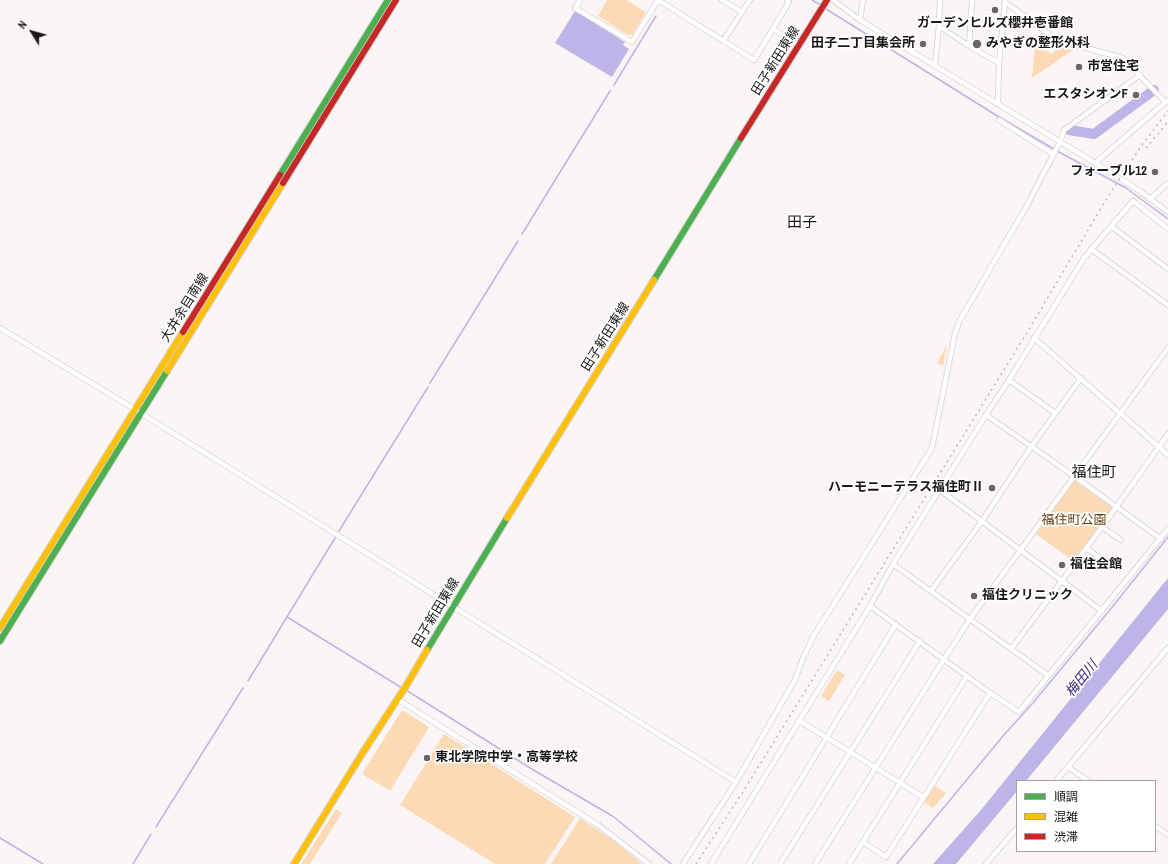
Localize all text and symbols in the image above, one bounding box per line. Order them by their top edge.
marker: ガーデンヒルズ櫻井壱番館 [990,5,1000,15]
north arrow [12,12,52,52]
place label: ガーデンヒルズ櫻井壱番館 [917,16,1073,32]
text: N [15,18,30,32]
street label: 田子新田東線 [749,24,803,98]
place label: 田子二丁目集会所 [811,36,915,52]
place label: みやぎの整形外科 [986,36,1090,52]
marker: みやぎの整形外科 [971,38,983,50]
marker: 田子二丁目集会所 [918,39,928,49]
place label: 市営住宅 [1087,59,1139,75]
marker: 市営住宅 [1074,62,1084,72]
place label: エスタシオンF [1043,87,1128,103]
marker: エスタシオンF [1131,90,1141,100]
place label: フォーブル12 [1070,164,1147,180]
marker: フォーブル12 [1150,167,1160,177]
district label: 田子 [787,214,817,232]
street label: 大井余目南線 [158,271,212,345]
street label: 田子新田東線 [579,300,633,374]
district label: 福住町 [1072,464,1116,482]
place label: ハーモニーテラス福住町Ⅱ [828,480,984,496]
marker: ハーモニーテラス福住町Ⅱ [987,483,997,493]
park label: 福住町公園 [1042,513,1106,529]
place label: 福住会館 [1070,557,1122,573]
marker: 福住会館 [1057,560,1067,570]
street label: 田子新田東線 [409,576,463,650]
place label: 福住クリニック [982,588,1073,604]
marker: 福住クリニック [969,591,979,601]
water label: 梅田川 [1062,657,1102,701]
place label: 東北学院中学・高等学校 [435,750,578,766]
marker: 東北学院中学・高等学校 [422,753,432,763]
legend [1016,780,1156,852]
text: 順調 [1054,789,1078,805]
text: 混雑 [1054,809,1078,825]
text: 渋滞 [1054,829,1078,845]

